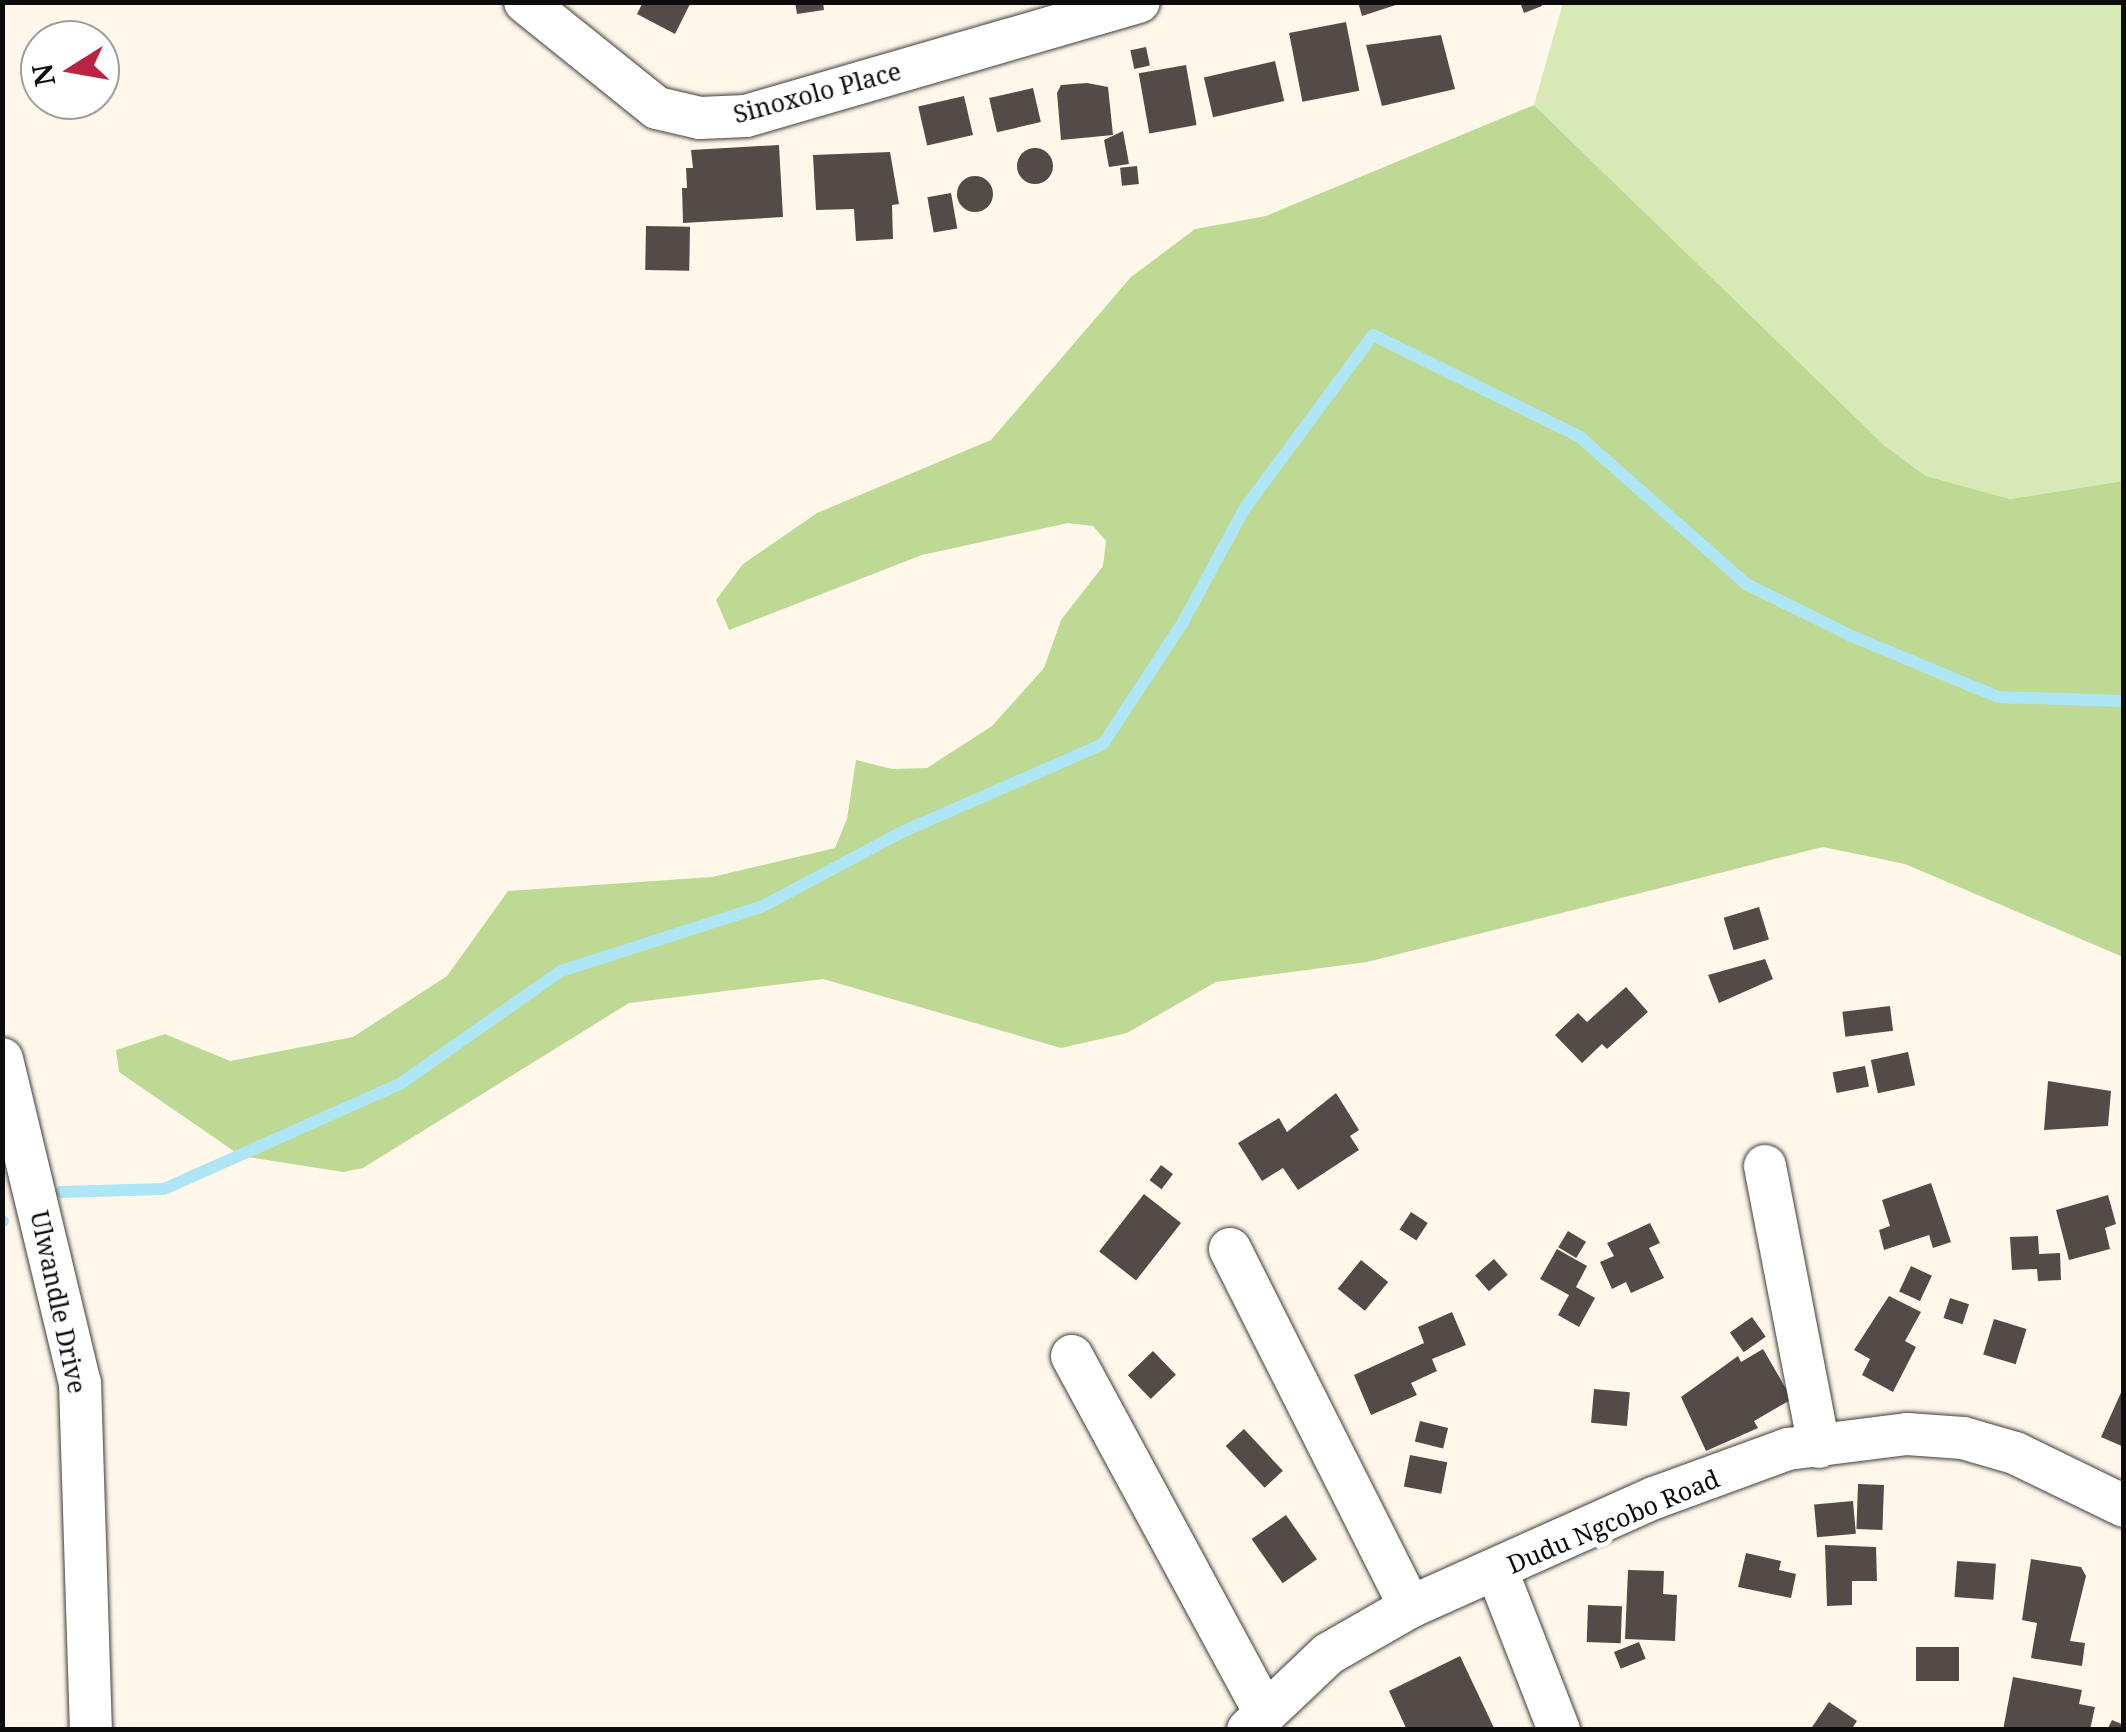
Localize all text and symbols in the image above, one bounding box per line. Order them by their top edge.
north arrow [20,20,120,120]
street label: Sinoxolo Place [730,55,904,129]
text: N [22,61,63,90]
street label: Ulwandle Drive [25,1208,93,1396]
street label: Dudu Ngcobo Road [1502,1463,1724,1579]

